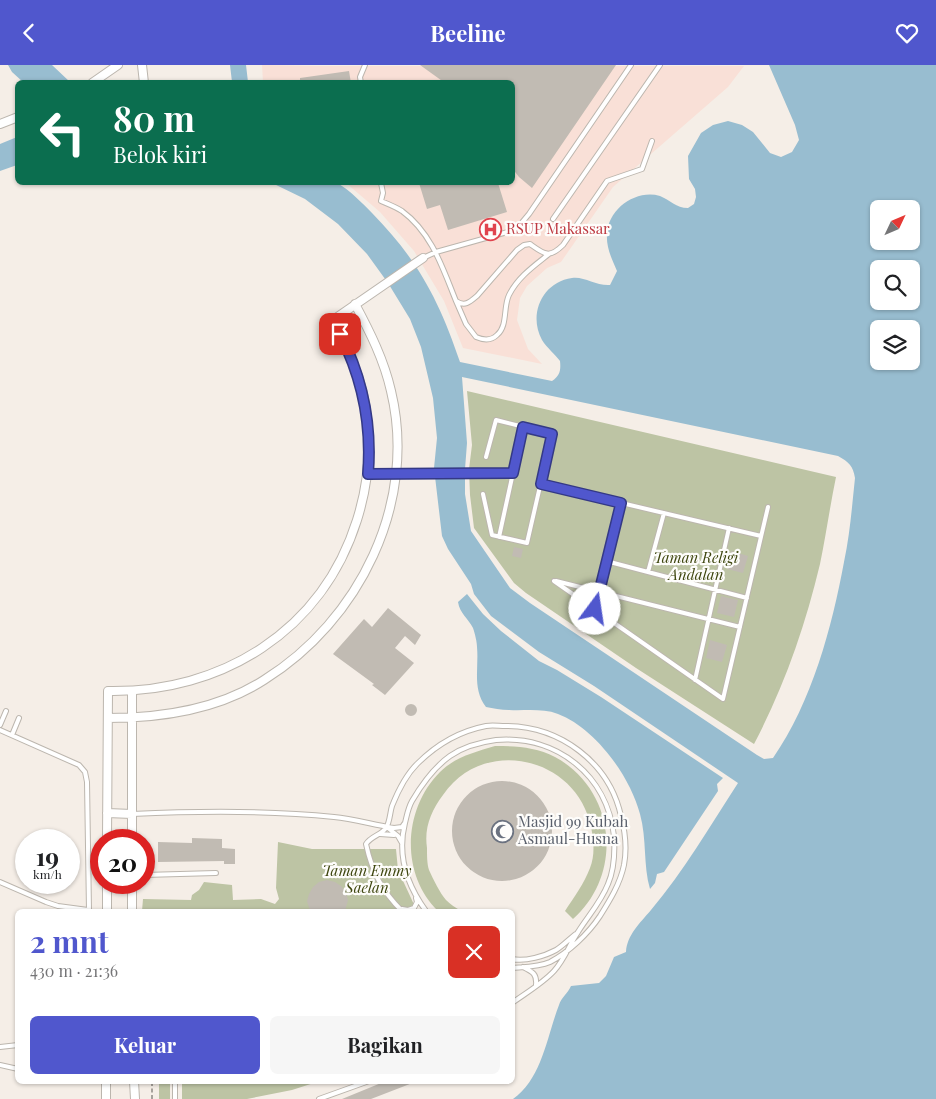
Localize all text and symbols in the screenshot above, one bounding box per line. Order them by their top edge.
text: Beeline [430,18,506,48]
icon: back [15,19,43,47]
icon: heart [893,19,921,47]
text: 80 m [113,94,195,141]
icon: left [30,100,95,165]
text: Belok kiri [113,139,207,169]
north arrow [870,200,920,250]
map controls [870,200,920,370]
hospital icon: RSUP Makassar [478,217,502,241]
place label: RSUP Makassar [506,218,610,238]
button: search [870,260,920,310]
pin [319,313,361,355]
icon: arrive [326,320,354,348]
button: layers [870,320,920,370]
park label: Taman Religi Andalan [654,547,739,584]
position arrow [568,582,620,634]
place label: Masjid 99 Kubah Asmaul-Husna [517,811,628,848]
mosque icon: Masjid 99 Kubah Asmaul-Husna [490,819,514,843]
speed limit sign: 20 [90,829,155,894]
text: 19 [36,839,59,872]
park label: Taman Emmy Saelan [322,860,412,897]
text: km/h [33,866,62,882]
text: 2 mnt [30,921,109,961]
button: close [448,926,500,978]
text: 430 m · 21:36 [30,960,118,981]
button: Keluar [30,1016,260,1074]
button: Bagikan [270,1016,500,1074]

